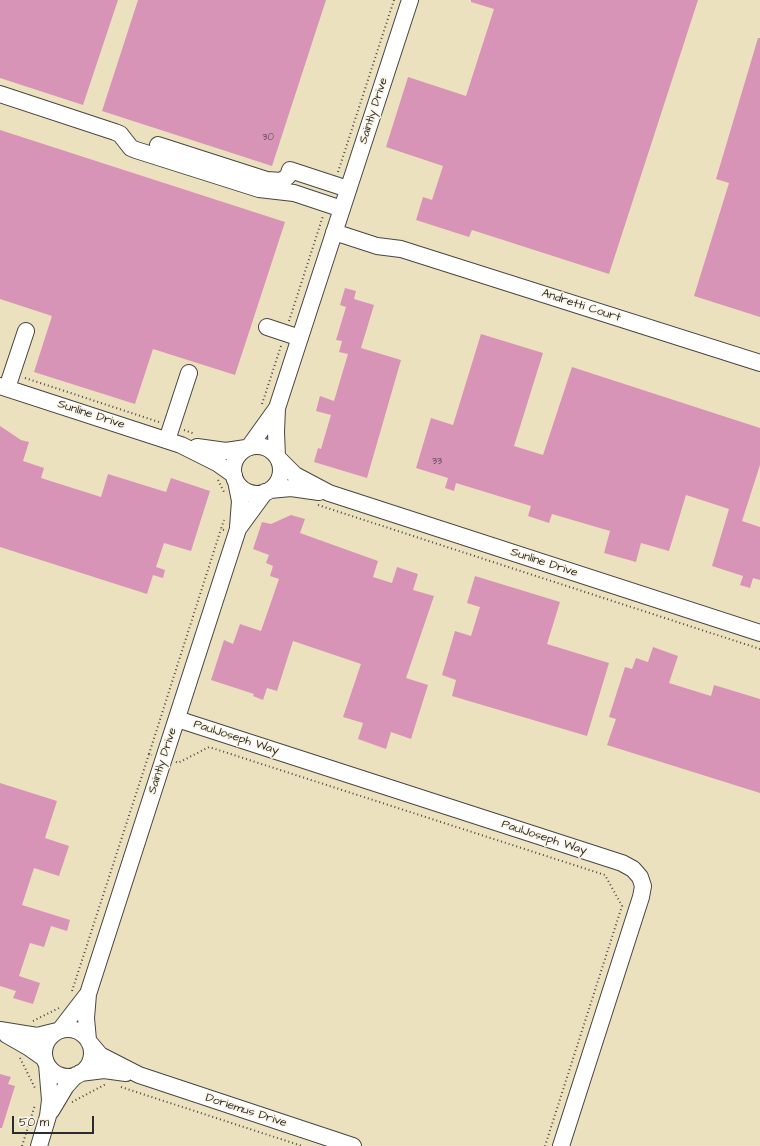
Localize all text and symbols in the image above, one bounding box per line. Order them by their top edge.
street label: Saintly Drive [357,76,391,146]
house number: 30 [262,132,274,144]
street label: Andretti Court [540,286,622,326]
street label: Sunline Drive [56,397,126,433]
house number: 33 [432,456,442,468]
street label: Sunline Drive [509,545,579,581]
street label: PaulJoseph Way [192,717,280,759]
street label: Saintly Drive [146,726,180,796]
street label: PaulJoseph Way [500,817,588,859]
street label: Doriemus Drive [204,1091,288,1131]
scale bar [14,1108,96,1134]
text: 50 m [19,1114,49,1131]

